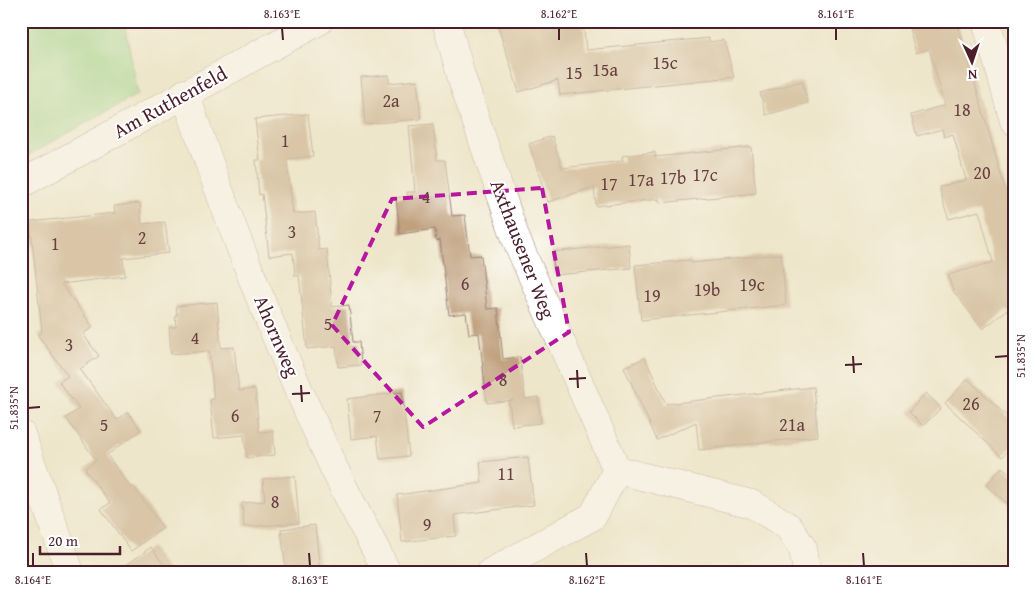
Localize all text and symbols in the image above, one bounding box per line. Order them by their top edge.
text: 8.163°E [264,5,300,22]
text: 8.162°E [541,5,577,22]
text: 8.161°E [818,5,854,22]
north arrow [948,38,998,88]
house number: 15c [652,49,678,76]
house number: 15a [592,56,618,83]
street label: Am Ruthenfeld [108,58,232,145]
house number: 15 [565,59,583,86]
text: N [967,65,978,85]
house number: 2a [382,87,400,114]
house number: 18 [953,96,971,123]
house number: 1 [281,127,289,154]
house number: 20 [973,159,991,186]
house number: 17c [692,161,718,188]
house number: 17b [660,164,686,191]
house number: 17a [628,166,654,193]
house number: 17 [600,170,618,197]
street label: Axthausener Weg [484,175,563,323]
house number: 4 [422,183,430,210]
house number: 3 [288,218,296,245]
house number: 2 [138,224,146,251]
house number: 1 [51,230,59,257]
house number: 6 [461,270,469,297]
house number: 19c [739,271,765,298]
house number: 19b [694,276,720,303]
house number: 19 [643,282,661,309]
street label: Ahornweg [247,290,308,381]
house number: 5 [324,310,332,337]
house number: 4 [191,324,199,351]
house number: 3 [65,331,73,358]
text: 51.835°N [1012,334,1029,378]
house number: 8 [499,366,507,393]
text: 51.835°N [5,386,22,430]
house number: 26 [962,390,980,417]
house number: 6 [231,402,239,429]
house number: 7 [373,402,381,429]
house number: 5 [100,411,108,438]
house number: 21a [779,411,805,438]
house number: 11 [497,460,515,487]
house number: 8 [271,488,279,515]
house number: 9 [423,511,431,538]
scale bar [40,523,120,555]
text: 20 m [48,530,79,551]
text: 8.164°E [15,571,51,588]
text: 8.163°E [292,571,328,588]
text: 8.162°E [569,571,605,588]
text: 8.161°E [846,571,882,588]

